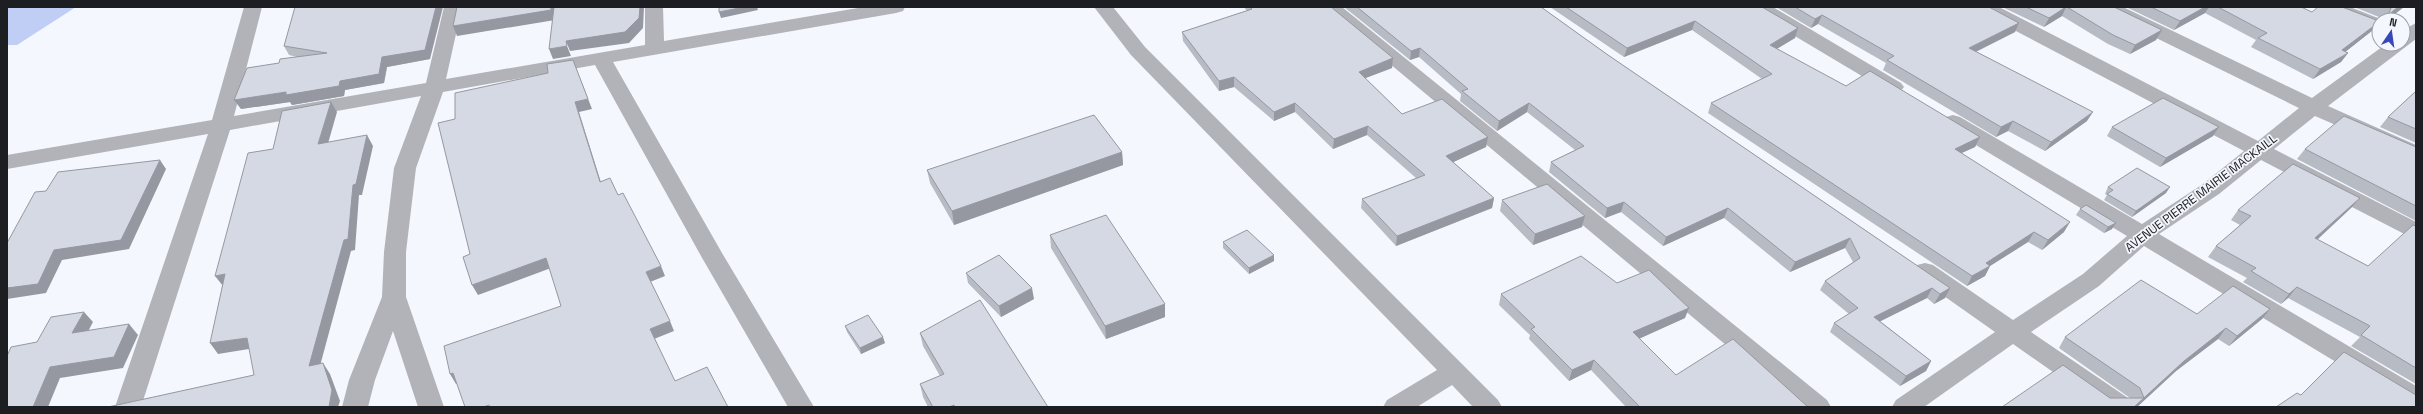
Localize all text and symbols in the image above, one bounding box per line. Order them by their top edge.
north arrow [2371,12,2411,52]
text: N [2388,15,2398,30]
street label: AVENUE PIERRE MAIRIE MACKAILL [2122,130,2281,255]

